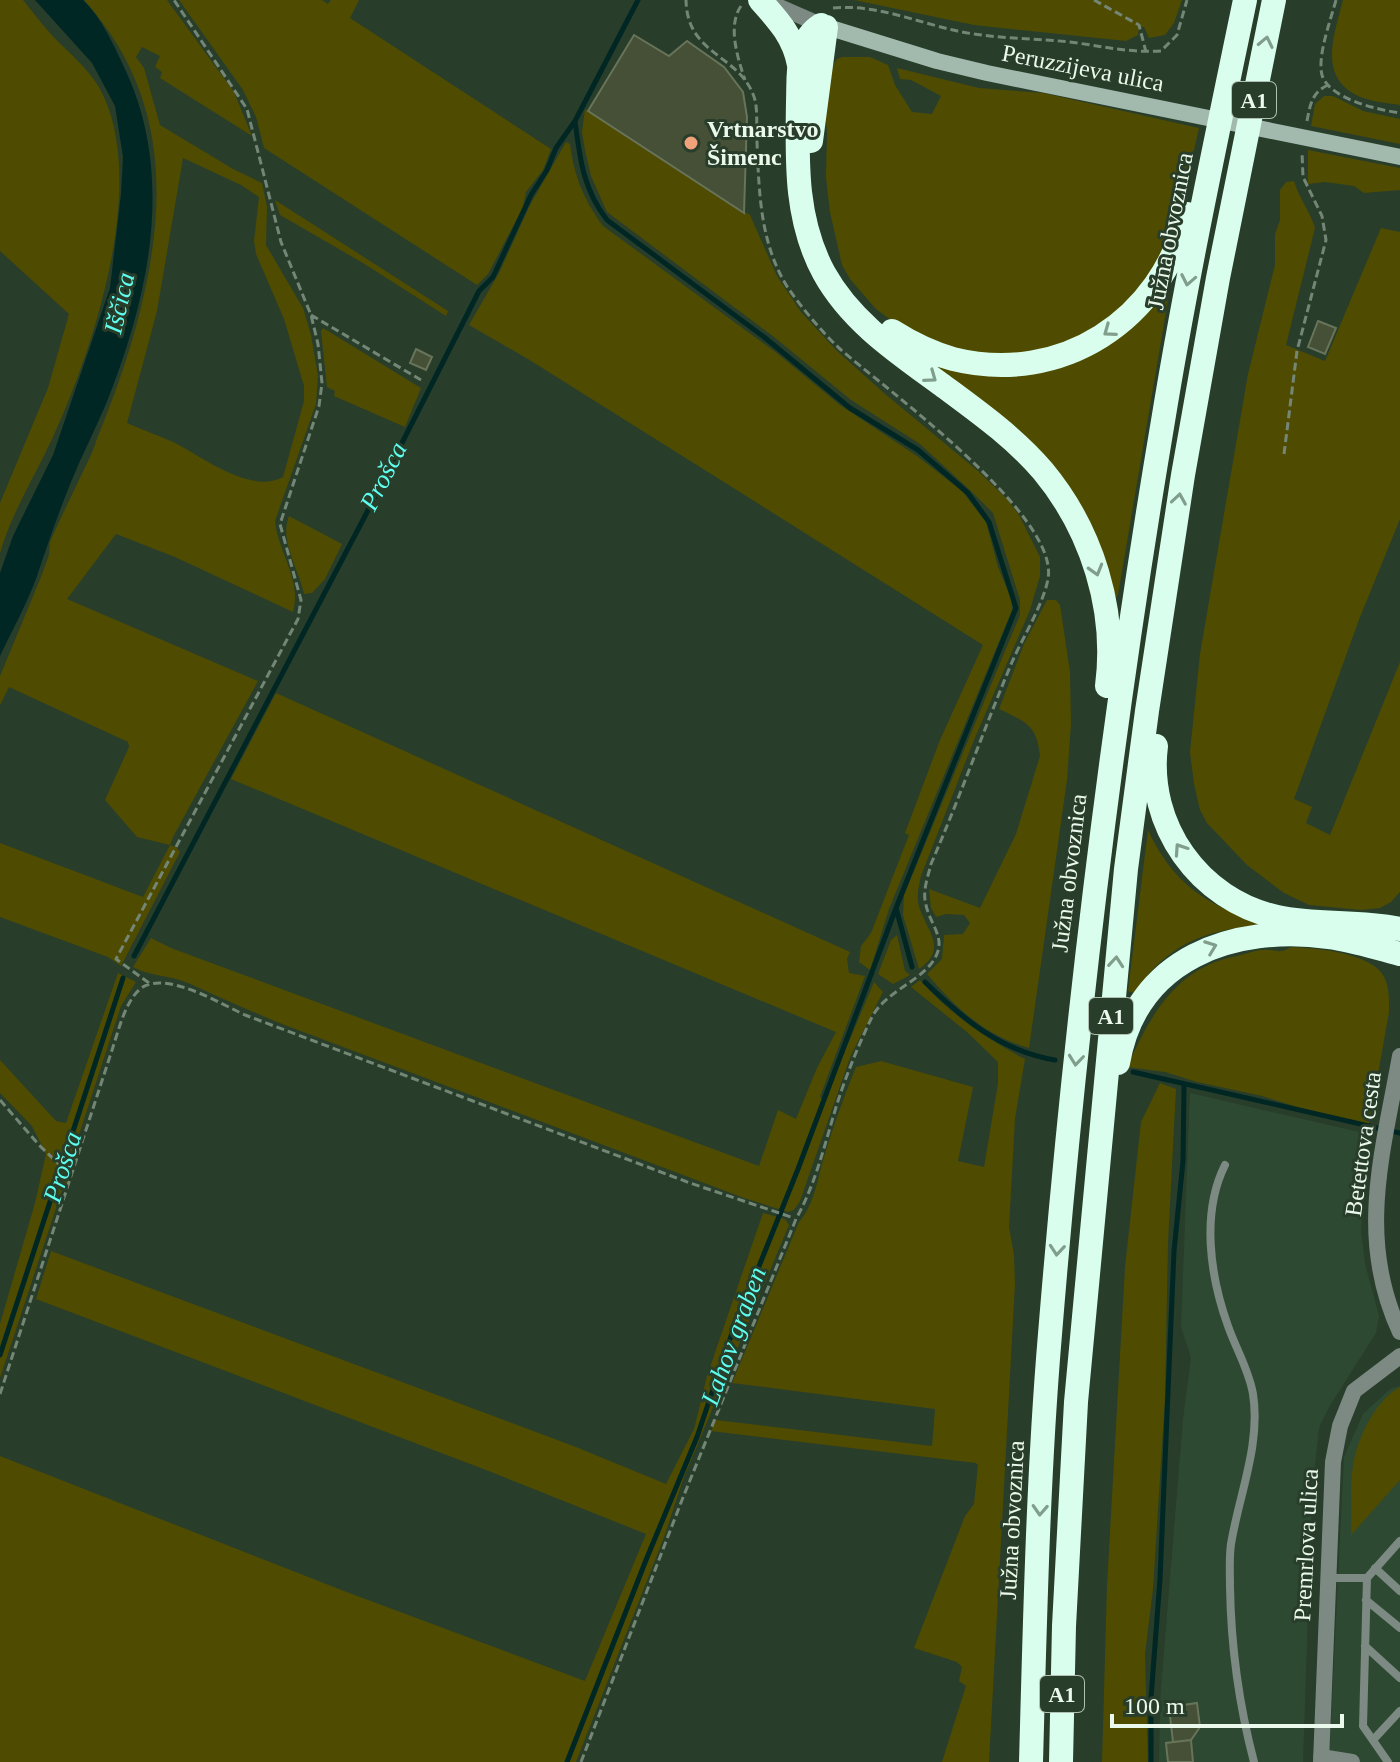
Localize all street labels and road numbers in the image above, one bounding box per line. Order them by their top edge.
street label: Peruzzijeva ulica [1000,40,1167,97]
road number: A1 [1232,82,1276,118]
street label: Južna obvoznica [1142,150,1198,312]
street label: Južna obvoznica [1046,792,1092,954]
road number: A1 [1089,998,1133,1034]
street label: Betettova cesta [1340,1070,1386,1218]
street label: Južna obvoznica [995,1439,1029,1600]
street label: Premrlova ulica [1289,1468,1323,1622]
road number: A1 [1040,1676,1084,1712]

